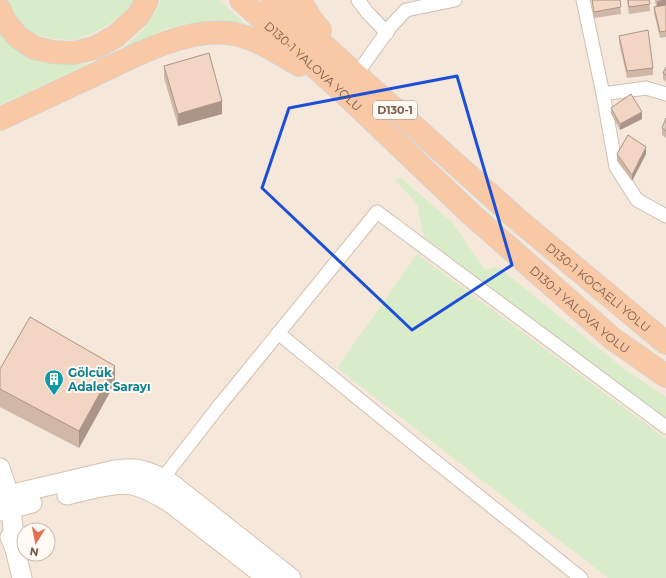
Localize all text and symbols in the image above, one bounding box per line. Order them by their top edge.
street label: D130-1 YALOVA YOLU [262,18,366,114]
road number: D130-1 [373,101,417,119]
street label: D130-1 KOCAELİ YOLU [543,239,654,335]
street label: D130-1 YALOVA YOLU [527,262,633,356]
place label: Gölcük Adalet Sarayı [67,365,151,394]
building icon: Gölcük Adalet Sarayı [43,368,65,396]
north arrow [16,522,56,562]
text: N [29,544,40,560]

